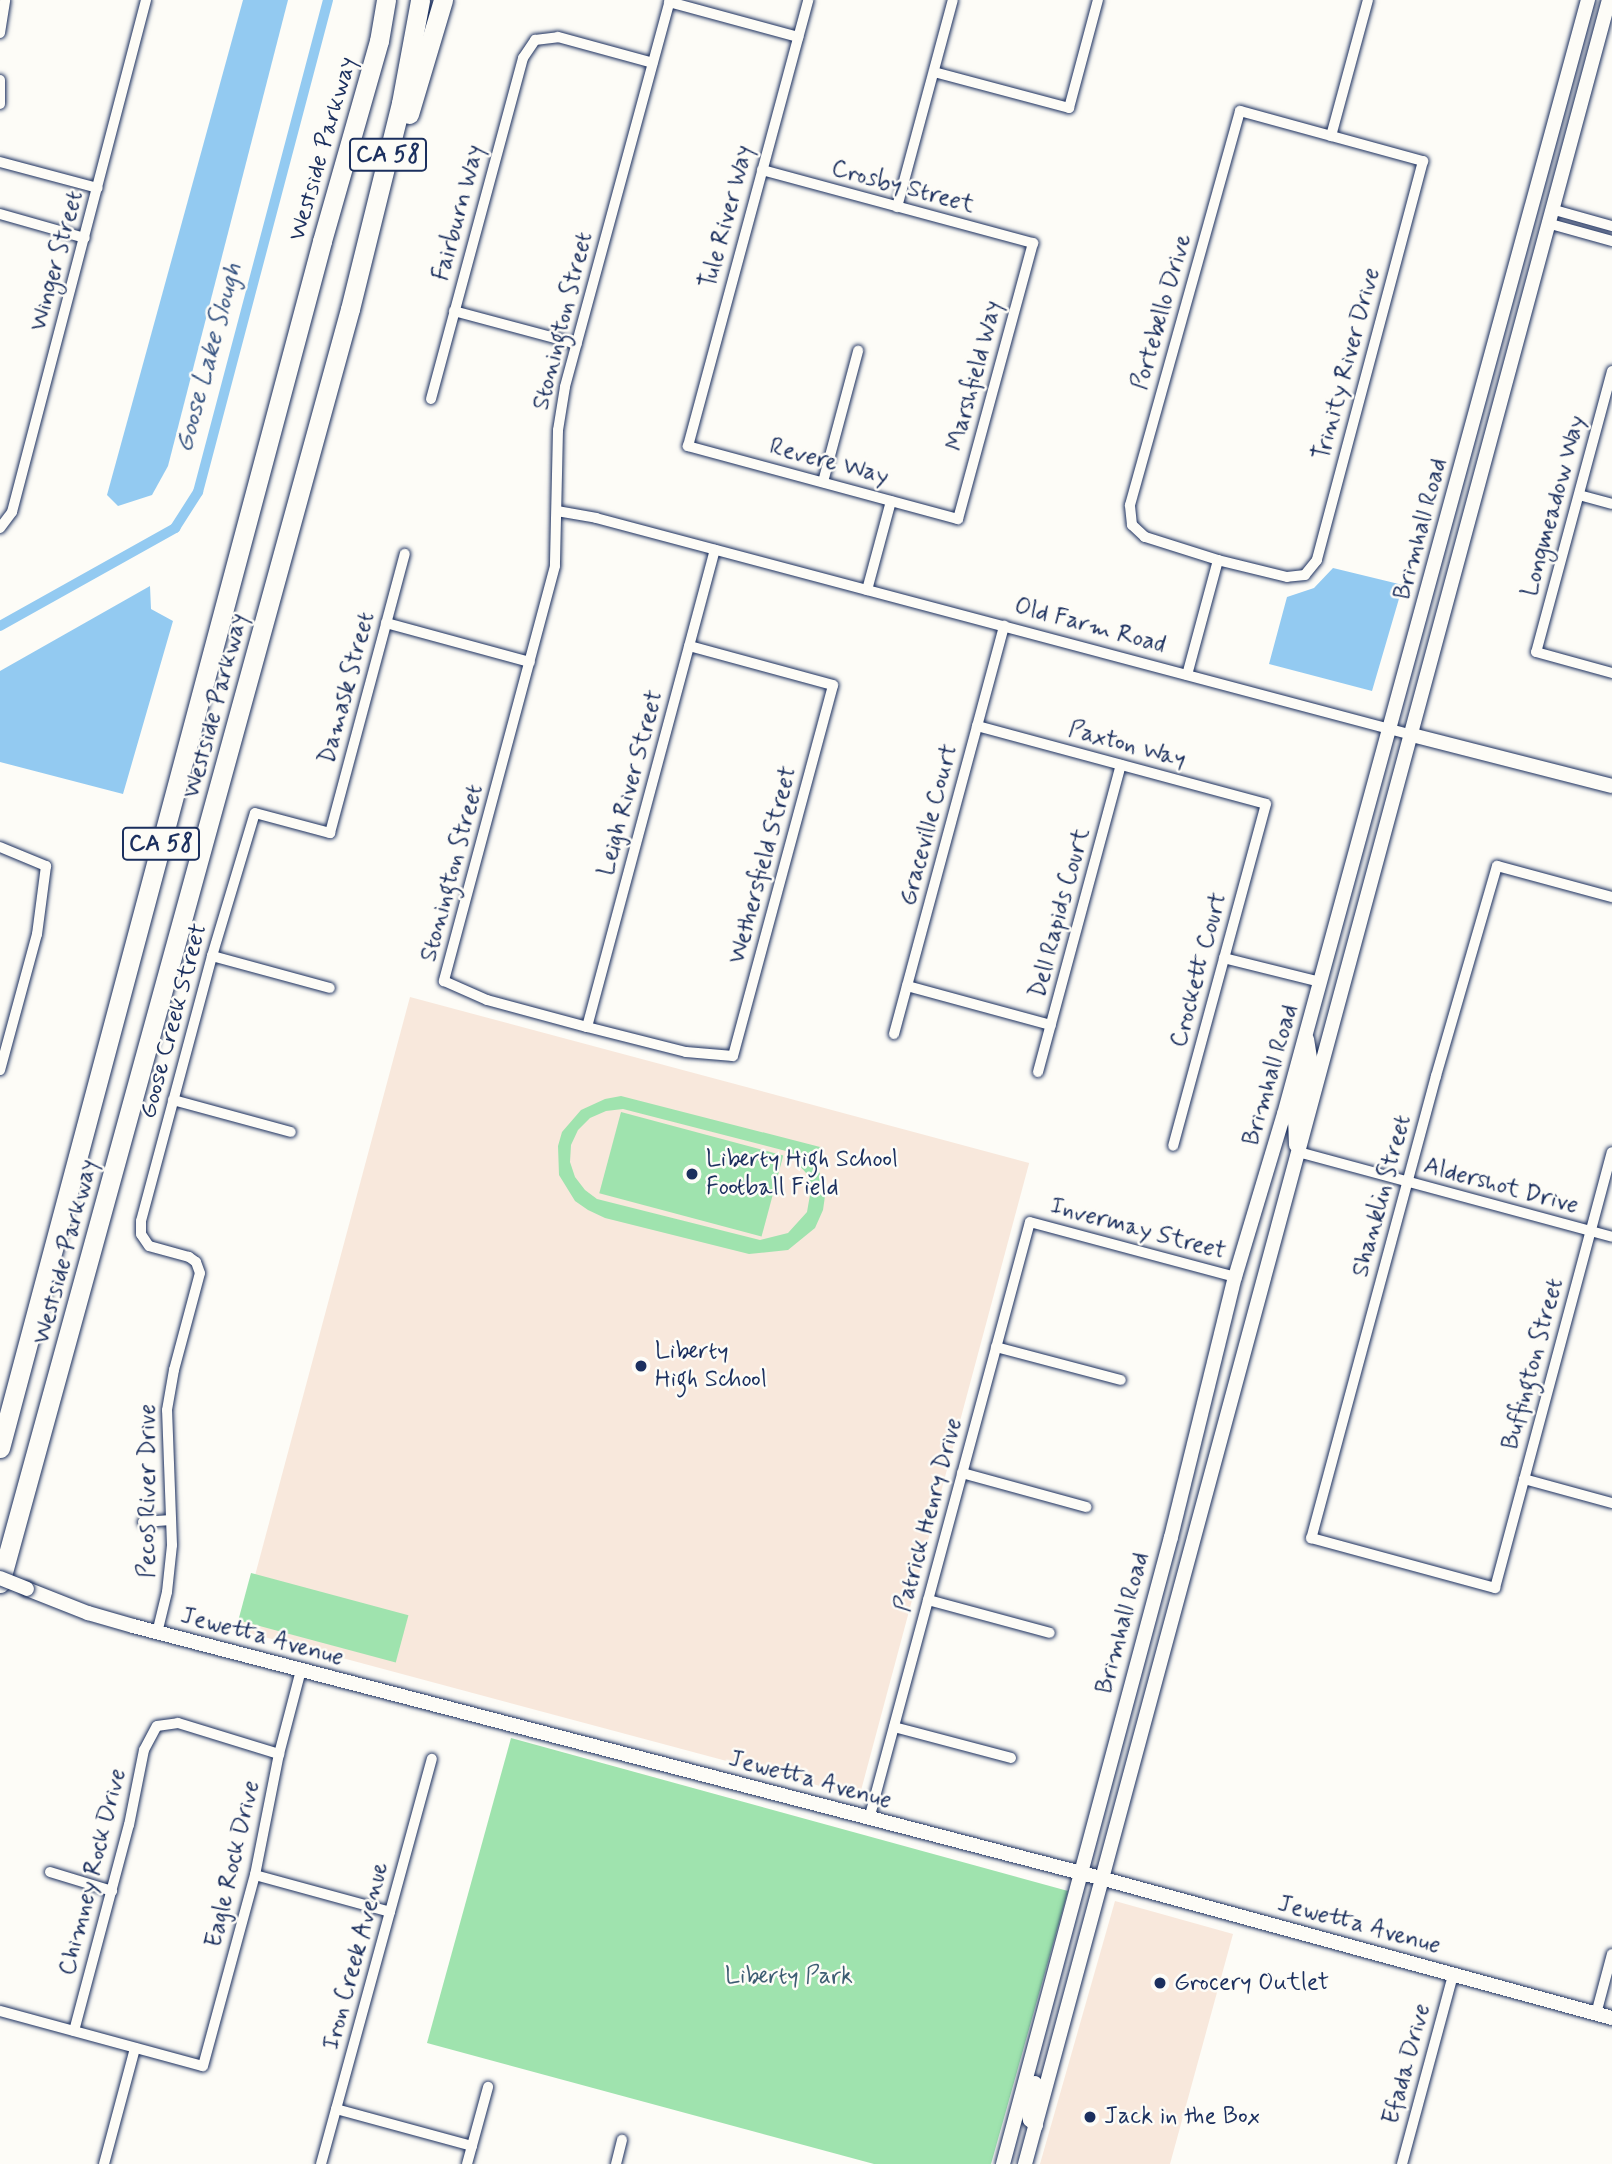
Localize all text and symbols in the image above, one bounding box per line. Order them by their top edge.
street label: Westside Parkway [284,57,362,241]
road number: CA 58 [348,136,428,174]
street label: Fairburn Way [427,140,491,286]
street label: Tule River Way [694,140,760,294]
street label: Crosby Street [828,154,978,220]
street label: Winger Street [24,186,90,336]
street label: Stonington Street [527,227,599,415]
street label: Portebello Drive [1126,232,1198,392]
water label: Goose Lake Slough [169,258,251,458]
street label: Trinity River Drive [1308,266,1386,462]
street label: Marshfield Way [941,296,1009,456]
street label: Longmeadow Way [1516,411,1592,601]
street label: Revere Way [766,432,892,492]
street label: Brimhall Road [1388,455,1454,603]
street label: Old Farm Road [1011,592,1169,660]
street label: Damask Street [312,607,382,769]
street label: Westside Parkway [178,614,254,798]
street label: Leigh River Street [593,688,669,878]
street label: Paxton Way [1064,715,1190,775]
street label: Graceville Court [894,743,964,907]
street label: Wethersfield Street [723,764,803,966]
street label: Stonington Street [414,779,490,967]
road number: CA 58 [121,824,201,864]
street label: Dell Rapids Court [1024,825,1096,1001]
street label: Crockett Court [1164,889,1234,1051]
street label: Goose Creek Street [134,921,214,1121]
street label: Brimhall Road [1237,1001,1305,1149]
street label: Shanklin Street [1346,1110,1418,1282]
place label: Liberty High School Football Field [706,1146,898,1202]
street label: Aldershot Drive [1421,1152,1581,1220]
street label: Westside Parkway [28,1160,104,1344]
marker: Liberty High School Football Field [684,1166,700,1182]
street label: Invermay Street [1048,1192,1228,1266]
street label: Buffington Street [1496,1273,1570,1455]
place label: Liberty High School [655,1338,767,1394]
marker: Liberty High School [633,1358,649,1374]
street label: Pecos River Drive [134,1404,162,1578]
street label: Patrick Henry Drive [889,1413,969,1617]
street label: Brimhall Road [1090,1549,1156,1697]
street label: Jewetta Avenue [176,1601,348,1673]
street label: Jewetta Avenue [724,1744,896,1816]
street label: Chimney Rock Drive [54,1767,132,1977]
street label: Eagle Rock Drive [200,1780,266,1948]
street label: Iron Creek Avenue [317,1860,395,2052]
street label: Jewetta Avenue [1273,1889,1445,1961]
park label: Liberty Park [725,1963,853,1991]
place label: Grocery Outlet [1174,1969,1322,1997]
marker: Grocery Outlet [1152,1975,1168,1991]
street label: Efada Drive [1377,2001,1437,2127]
place label: Jack in the Box [1104,2103,1260,2131]
marker: Jack in the Box [1082,2109,1098,2125]

